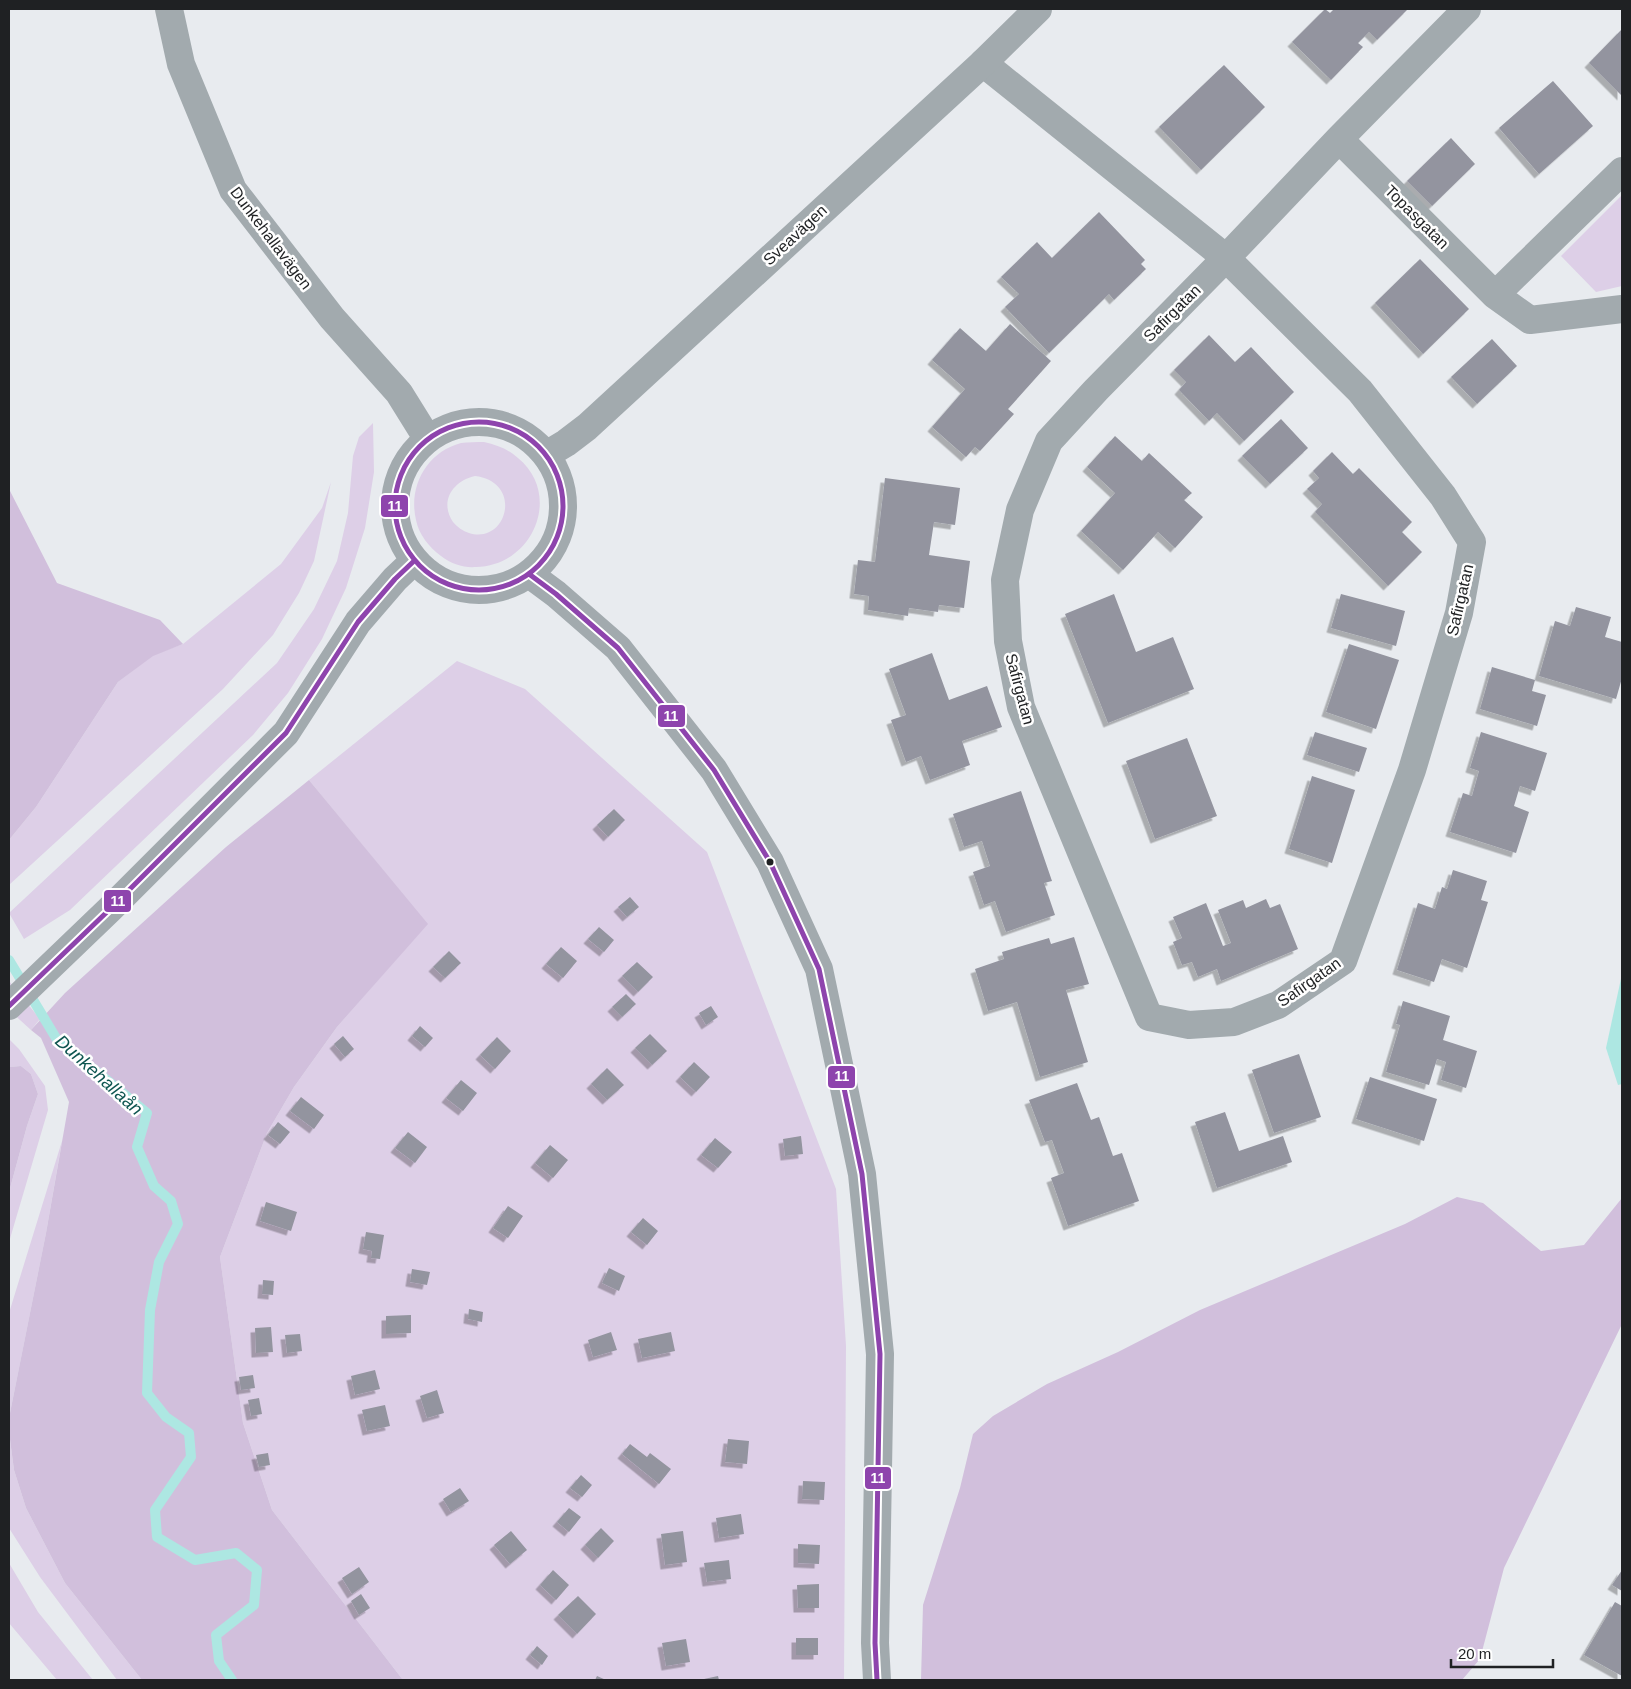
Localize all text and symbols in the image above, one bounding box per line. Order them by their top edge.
street label: Topasgatan [1382,182,1452,252]
street label: Dunkehallavägen [227,184,315,292]
street label: Sveavägen [760,201,830,269]
street label: Safirgatan [1140,281,1204,345]
line badge: 11 [380,494,409,518]
text: 11 [388,498,403,514]
street label: Safirgatan [1444,563,1476,637]
street label: Safirgatan [1002,652,1038,726]
line badge: 11 [657,704,686,728]
text: 11 [664,708,679,724]
unlabelled marker [765,857,775,867]
line badge: 11 [103,889,132,913]
text: 11 [111,893,126,909]
street label: Safirgatan [1274,954,1344,1010]
water label: Dunkehallaån [51,1031,147,1119]
line badge: 11 [827,1065,856,1089]
text: 11 [835,1068,850,1084]
line badge: 11 [864,1466,892,1490]
text: 11 [871,1470,886,1486]
scale bar [1451,1636,1554,1668]
text: 20 m [1458,1645,1491,1662]

